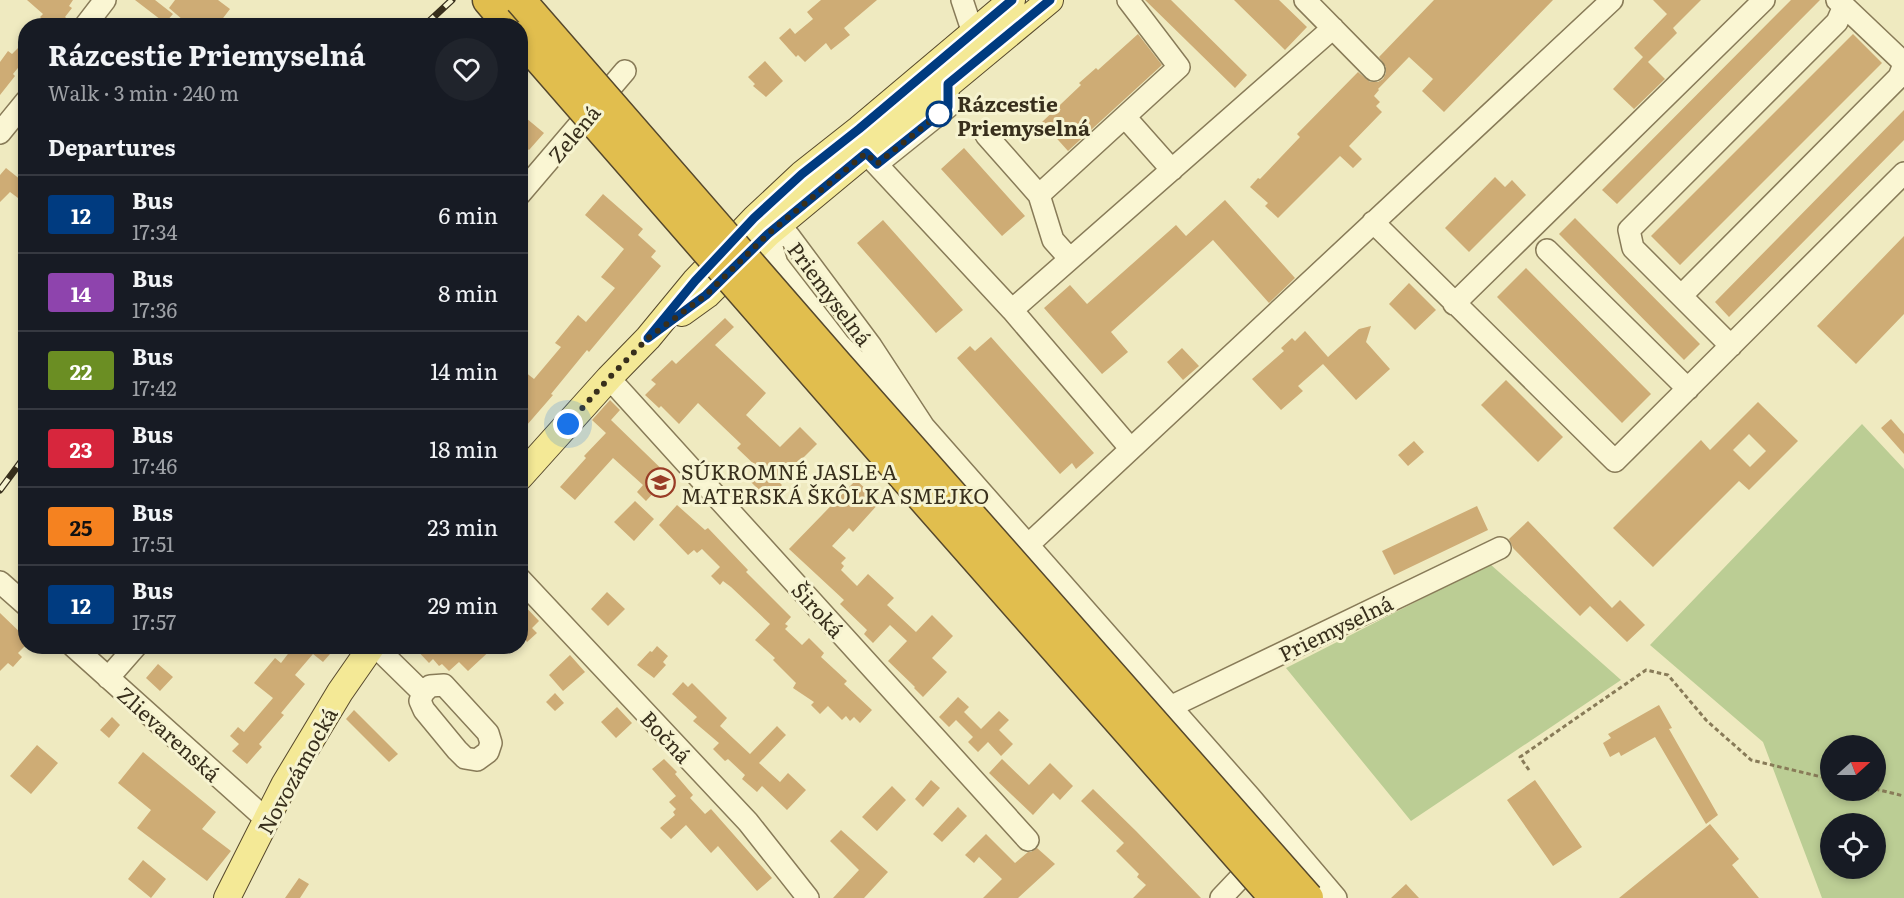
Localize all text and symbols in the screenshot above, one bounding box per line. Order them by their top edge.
text: Rázcestie Priemyselná [48,33,366,75]
button: heart [435,38,498,101]
text: Walk · 3 min · 240 m [48,77,239,107]
place label: Rázcestie Priemyselná [957,87,1091,142]
street label: Zelená [540,97,607,169]
marker: Rázcestie Priemyselná [926,101,952,127]
text: Departures [48,130,175,163]
text: Bus [132,183,173,216]
text: 6 min [439,198,498,231]
text: 12 [71,199,91,230]
text: 17:34 [132,216,178,246]
street label: Priemyselná [782,234,881,352]
text: Bus [132,261,173,294]
text: 8 min [438,276,498,309]
text: 14 [71,277,91,308]
text: 17:36 [132,294,177,324]
text: Bus [132,339,173,372]
text: 14 min [430,354,498,387]
text: 22 [70,355,92,386]
text: 17:42 [132,372,177,402]
your location [553,409,583,439]
text: Bus [132,417,173,450]
text: 18 min [429,432,498,465]
text: 23 [70,433,93,464]
text: 17:46 [132,450,177,480]
place label: SÚKROMNÉ JASLE A MATERSKÁ ŠKÔLKA SMEJKO [681,455,989,510]
school or university icon: SÚKROMNÉ JASLE A MATERSKÁ ŠKÔLKA SMEJKO [644,466,676,498]
text: Bus [132,495,173,528]
text: 23 min [427,510,498,543]
text: 25 [70,511,92,542]
text: 17:51 [132,528,174,558]
text: Bus [132,573,173,606]
street label: Široká [786,574,853,644]
street label: Priemyselná [1273,586,1398,668]
text: 29 min [428,588,498,621]
text: 12 [71,589,91,620]
text: 17:57 [132,606,176,636]
street label: Zlievarenská [112,678,229,788]
street label: Novozámocká [248,700,344,839]
street label: Bočná [635,703,700,770]
north arrow [1820,735,1886,801]
map controls [1820,735,1886,879]
button: locate [1820,813,1886,879]

